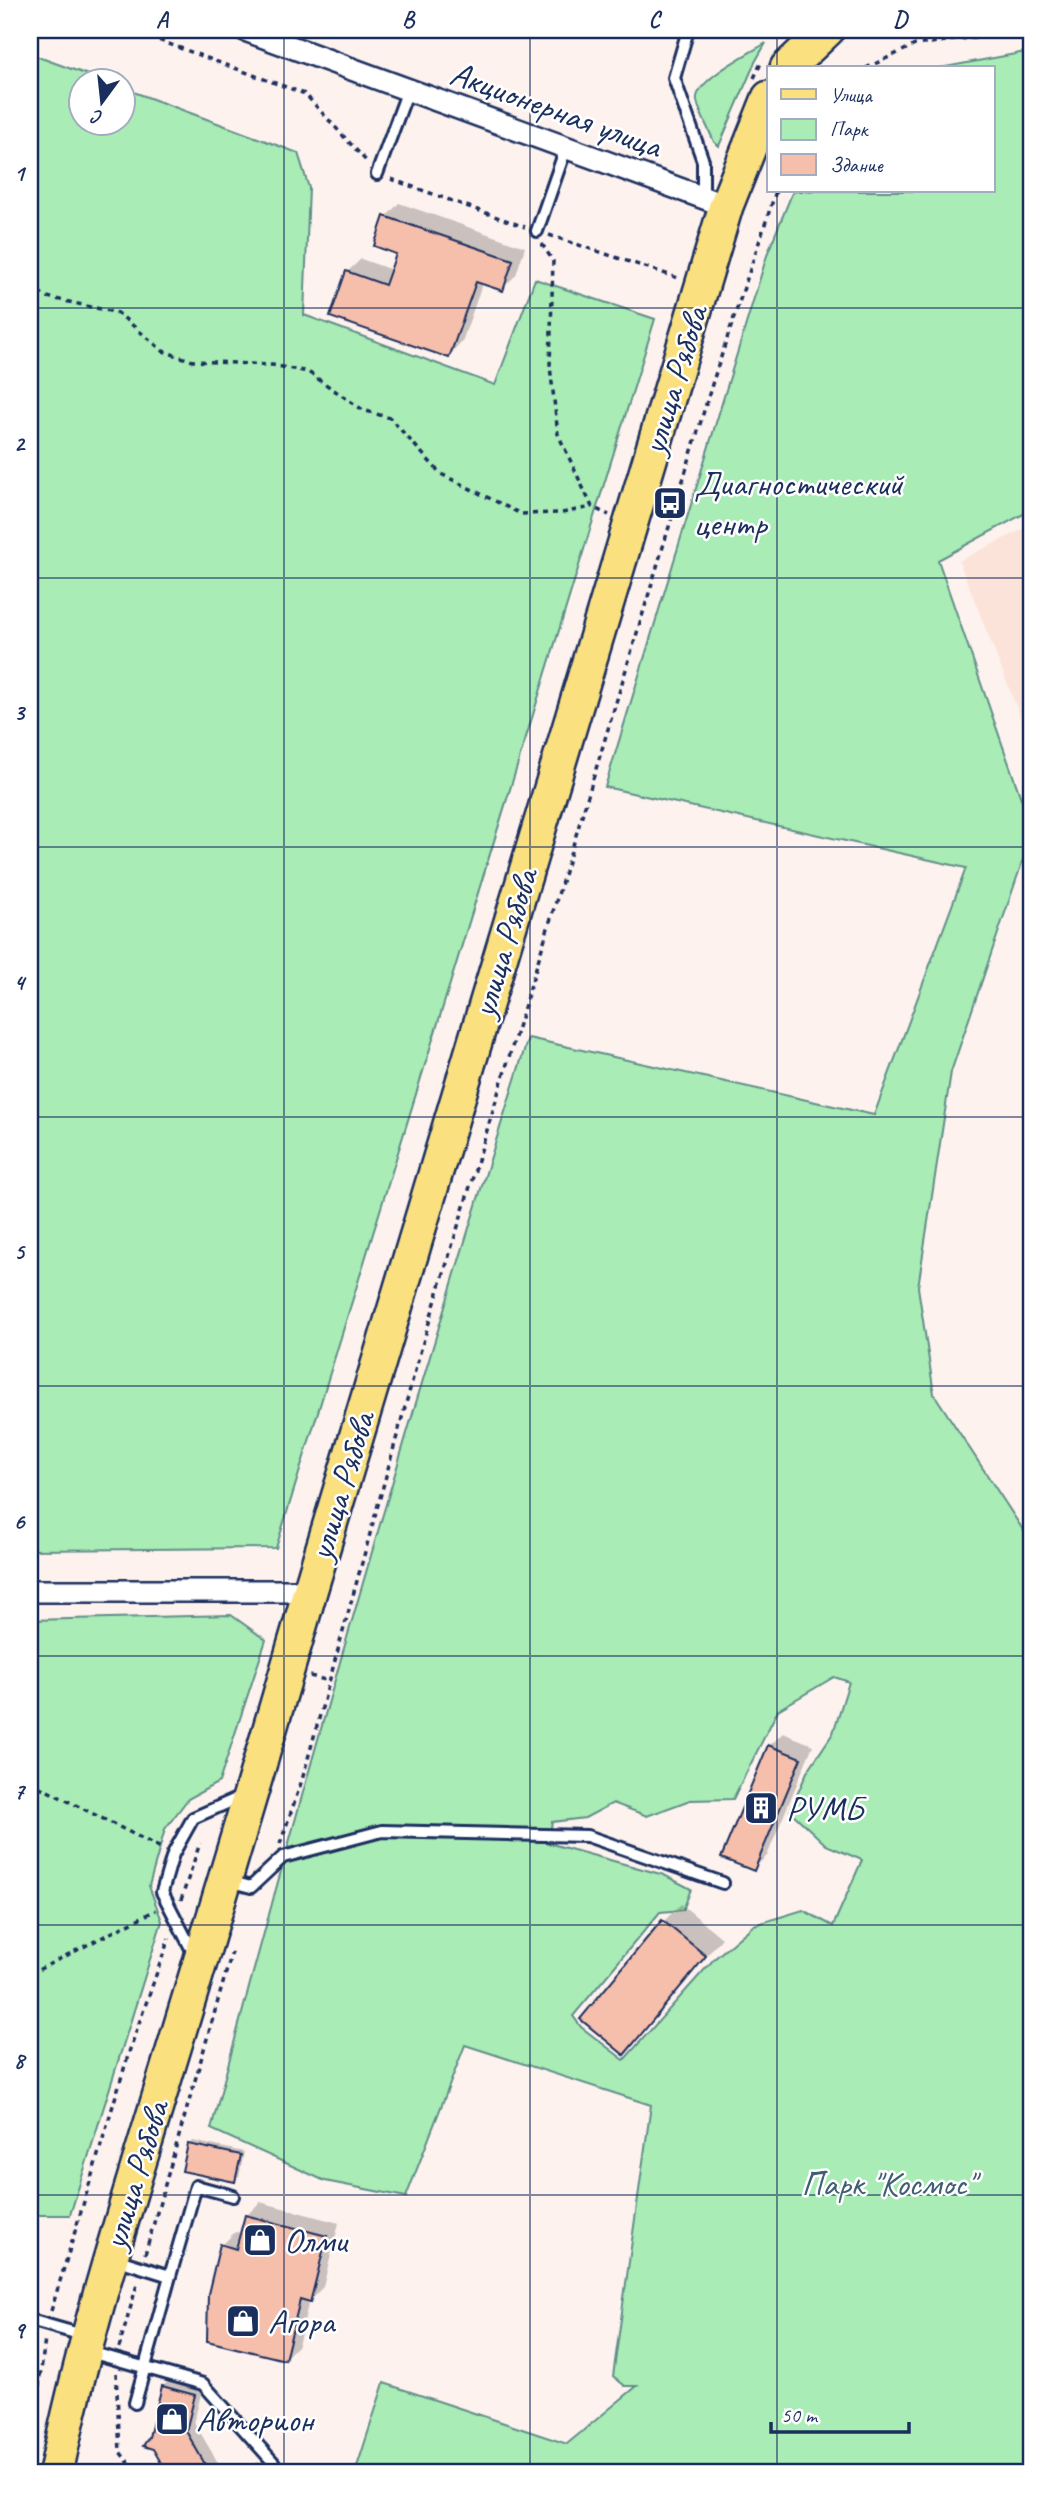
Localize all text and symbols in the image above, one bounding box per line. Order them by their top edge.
text: A [156,5,170,34]
text: B [402,5,416,34]
text: C [649,5,663,34]
text: D [893,5,909,34]
street label: Акционерная улица [444,50,669,169]
north arrow [66,66,136,136]
legend [767,66,995,192]
text: Улица [830,82,873,108]
text: С [88,104,105,130]
text: Парк [830,116,870,142]
text: Здание [830,152,884,178]
text: 1 [14,159,27,188]
street label: улица Рябова [630,298,719,462]
text: 2 [14,429,27,458]
place label: Диагностический центр [694,461,905,546]
bus stop icon: Диагностический центр [651,484,689,522]
text: 3 [14,698,27,727]
street label: улица Рябова [460,861,549,1025]
text: 4 [14,968,27,997]
text: 5 [14,1237,26,1266]
street label: улица Рябова [297,1404,386,1568]
text: 6 [14,1507,27,1536]
text: 7 [14,1777,27,1806]
place label: РУМБ [786,1786,868,1831]
building icon: РУМБ [742,1789,780,1827]
text: 8 [14,2046,27,2075]
street label: улица Рябова [91,2093,180,2257]
park label: Парк "Космос" [801,2161,982,2206]
place label: Олми [284,2218,349,2263]
shop icon: Олми [241,2221,279,2259]
place label: Агора [268,2299,336,2344]
shop icon: Агора [224,2302,262,2340]
text: 9 [14,2316,27,2345]
scale bar [771,2391,909,2435]
place label: Авторион [196,2397,316,2442]
shop icon: Авторион [153,2400,191,2438]
text: 50 m [781,2402,819,2428]

